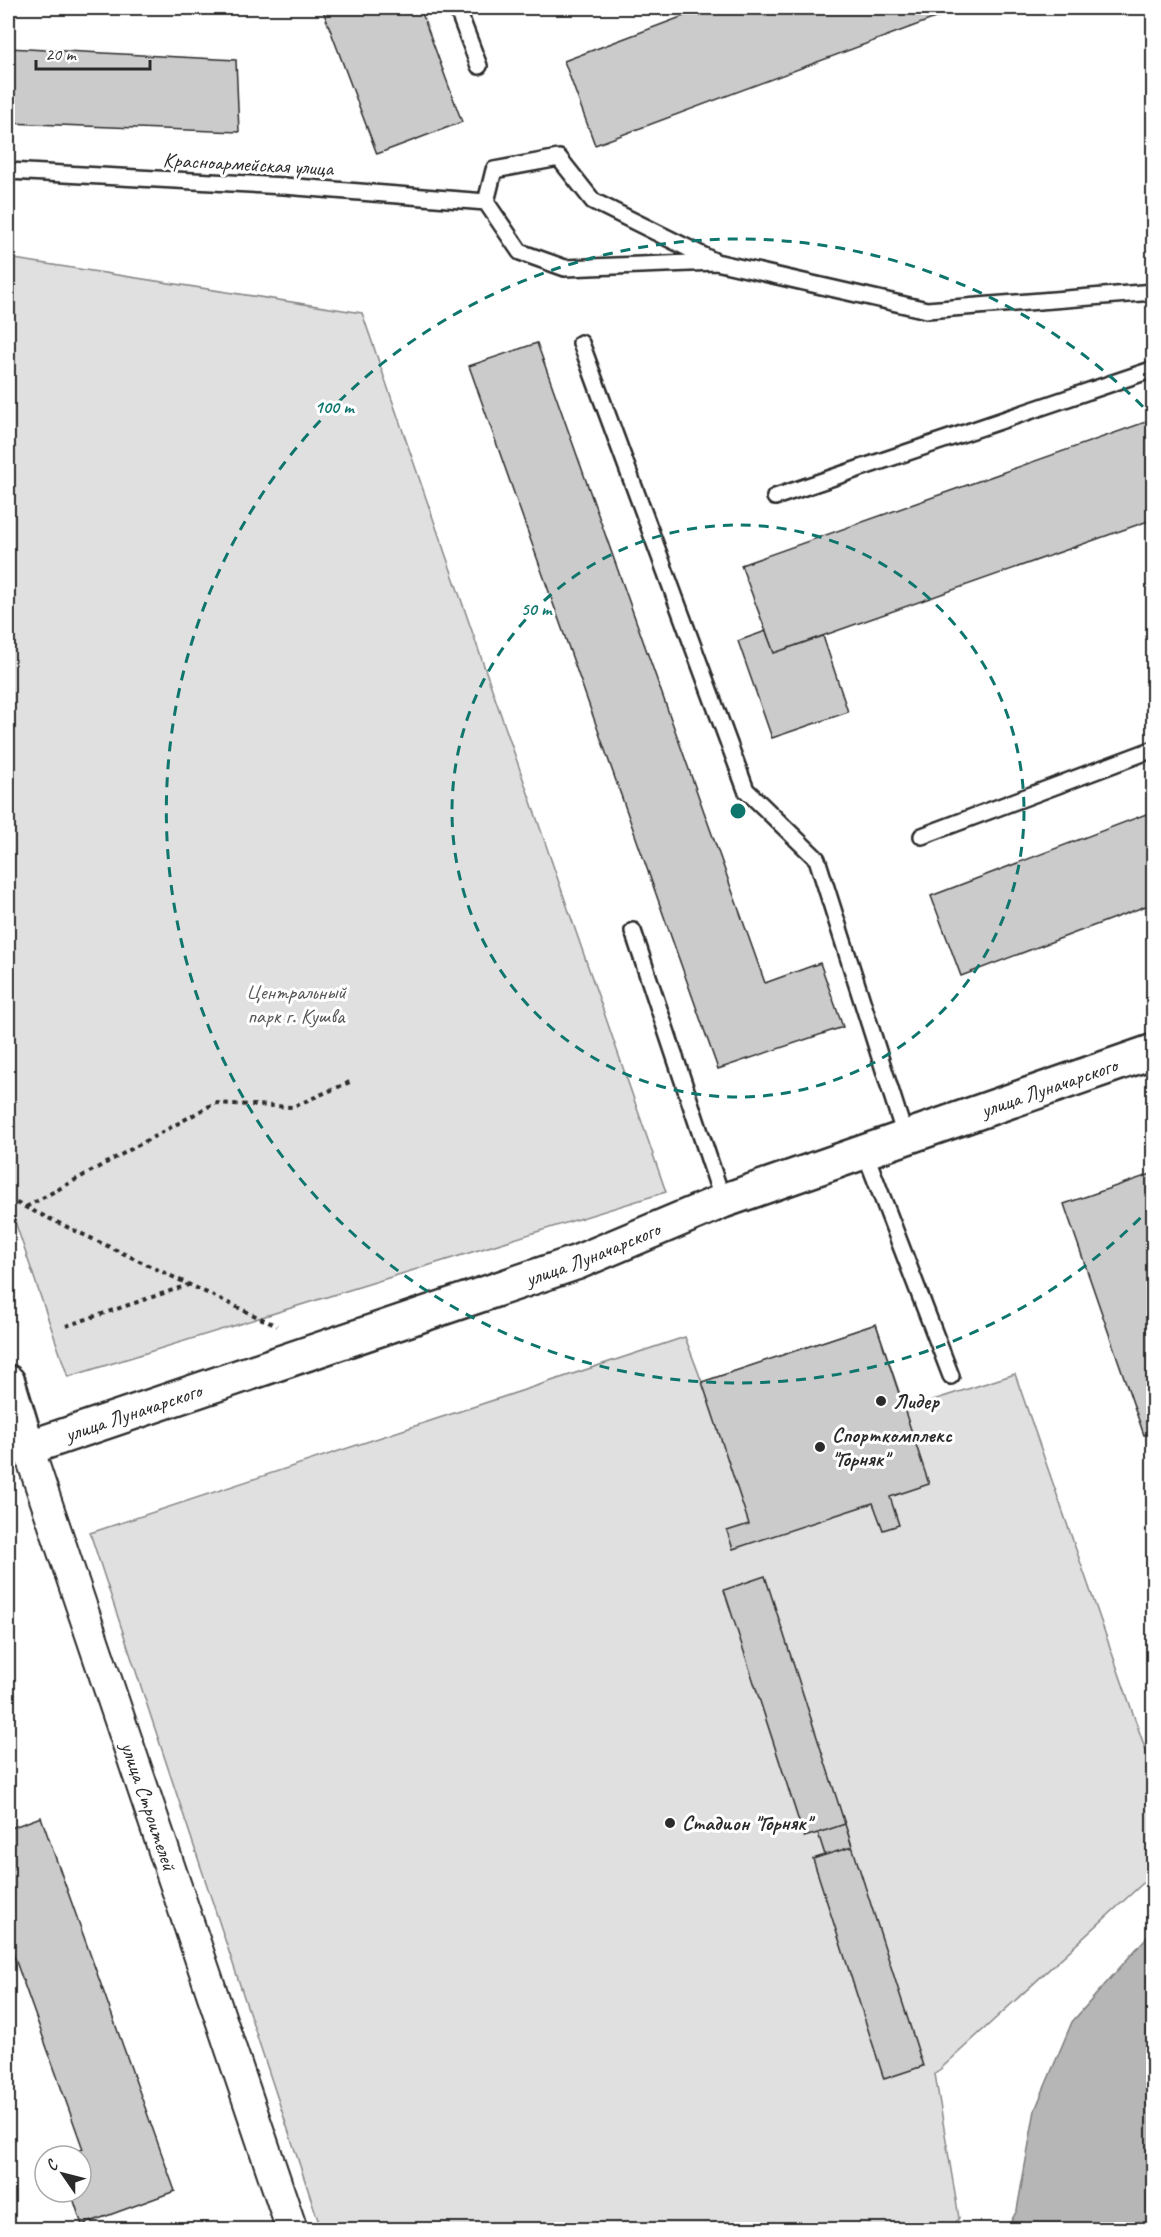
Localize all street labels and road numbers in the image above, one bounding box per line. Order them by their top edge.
street label: Красноармейская улица [162,147,335,182]
street label: улица Луначарского [976,1051,1123,1124]
street label: улица Луначарского [520,1215,666,1292]
street label: улица Луначарского [60,1376,207,1448]
street label: улица Строителей [115,1737,183,1875]

